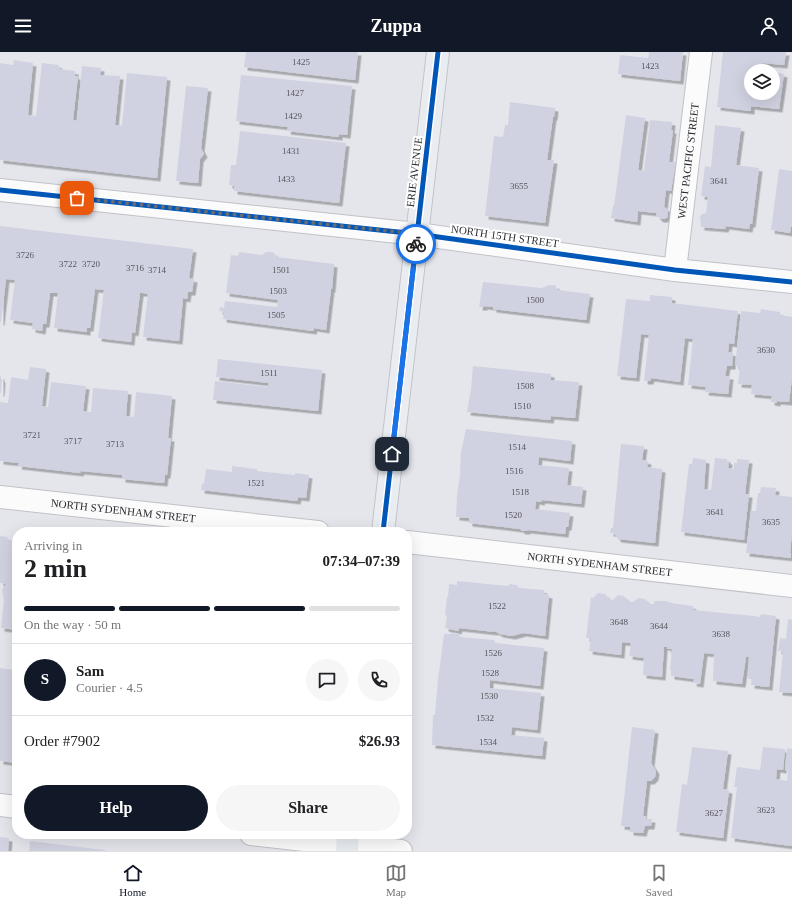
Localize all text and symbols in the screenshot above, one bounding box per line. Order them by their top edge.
icon: menu [12,15,34,37]
icon: person [758,15,780,37]
text: Zuppa [370,16,422,36]
house number: 1425 [292,57,311,67]
house number: 1423 [641,61,660,71]
map controls [744,64,780,100]
button: layers [744,64,780,100]
house number: 1427 [286,88,305,98]
street label: WEST PACIFIC STREET [675,102,701,220]
house number: 1429 [284,111,303,121]
street label: ERIE AVENUE [404,136,424,208]
house number: 1431 [282,146,300,156]
house number: 1433 [277,174,296,184]
house number: 3641 [710,176,728,186]
pin [60,181,94,215]
house number: 3655 [510,181,529,191]
icon: bag [66,187,88,209]
street label: NORTH 15TH STREET [450,222,560,250]
courier [396,224,436,264]
icon: bike [405,233,427,255]
house number: 3726 [16,250,35,260]
house number: 3722 [59,259,77,269]
house number: 3720 [82,259,101,269]
house number: 3716 [126,263,145,273]
house number: 3714 [148,265,167,275]
house number: 1501 [272,265,290,275]
house number: 1503 [269,286,288,296]
house number: 1500 [526,295,545,305]
house number: 1505 [267,310,286,320]
house number: 3630 [757,345,776,355]
house number: 1511 [260,368,278,378]
house number: 1508 [516,381,535,391]
house number: 1510 [513,401,532,411]
house number: 3721 [23,430,41,440]
house number: 3717 [64,436,83,446]
pin [375,437,409,471]
house number: 3713 [106,439,125,449]
house number: 1514 [508,442,527,452]
icon: home [381,443,403,465]
house number: 1516 [505,466,524,476]
house number: 1521 [247,478,265,488]
house number: 1518 [511,487,530,497]
street label: NORTH SYDENHAM STREET [50,497,197,525]
house number: 3641 [706,507,724,517]
house number: 1520 [504,510,523,520]
house number: 3635 [762,517,781,527]
text: Arriving in [24,538,82,553]
street label: NORTH SYDENHAM STREET [527,550,673,578]
text: 07:34–07:39 [323,553,400,569]
text: 2 min [24,554,87,583]
house number: 1522 [488,601,506,611]
text: On the way · 50 m [24,617,121,632]
house number: 3648 [610,617,629,627]
house number: 3644 [650,621,669,631]
house number: 3638 [712,629,731,639]
house number: 1526 [484,648,503,658]
button: chat [306,659,348,701]
button: phone [358,659,400,701]
text: Sam [76,663,104,679]
house number: 1528 [481,668,500,678]
text: S [41,671,49,687]
text: Courier · 4.5 [76,680,143,695]
house number: 1530 [480,691,499,701]
house number: 1532 [476,713,494,723]
text: Order #7902 [24,733,100,749]
text: $26.93 [359,733,400,749]
house number: 1534 [479,737,498,747]
button: Help [24,785,208,831]
button: Share [216,785,400,831]
house number: 3623 [757,805,776,815]
house number: 3627 [705,808,724,818]
tab: Home [119,862,146,898]
tab: Map [385,862,407,898]
tab: Saved [646,862,673,898]

